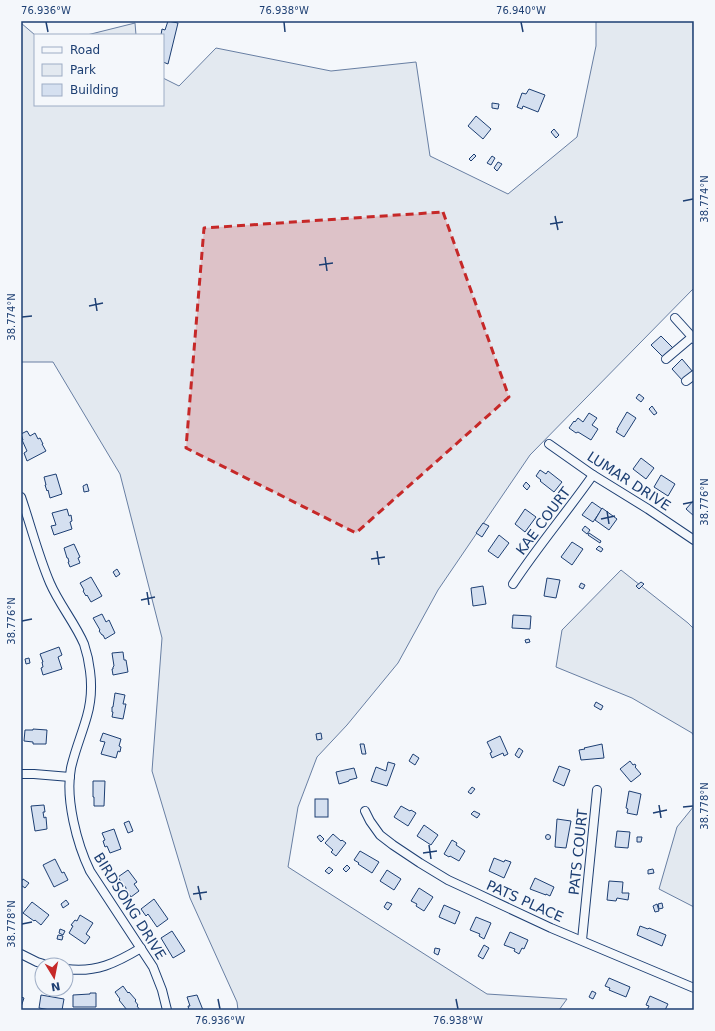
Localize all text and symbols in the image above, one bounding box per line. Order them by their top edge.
text: 76.936°W [21,5,71,16]
text: 76.938°W [259,5,309,16]
text: 76.940°W [496,5,546,16]
legend [34,34,164,106]
text: Road [70,43,100,57]
text: Park [70,63,96,77]
text: Building [70,83,119,97]
text: 38.774°N [699,175,710,223]
text: 38.774°N [6,293,17,341]
street label: LUMAR DRIVE [584,448,674,514]
text: 38.776°N [699,478,710,526]
street label: KAE COURT [513,484,574,558]
text: 38.776°N [6,597,17,645]
text: 38.778°N [699,782,710,830]
street label: PATS COURT [566,808,591,896]
street label: BIRDSONG DRIVE [91,850,169,962]
street label: PATS PLACE [484,877,566,925]
text: 38.778°N [6,900,17,948]
north arrow [34,957,74,997]
text: N [50,979,61,994]
text: 76.936°W [195,1015,245,1026]
text: 76.938°W [433,1015,483,1026]

